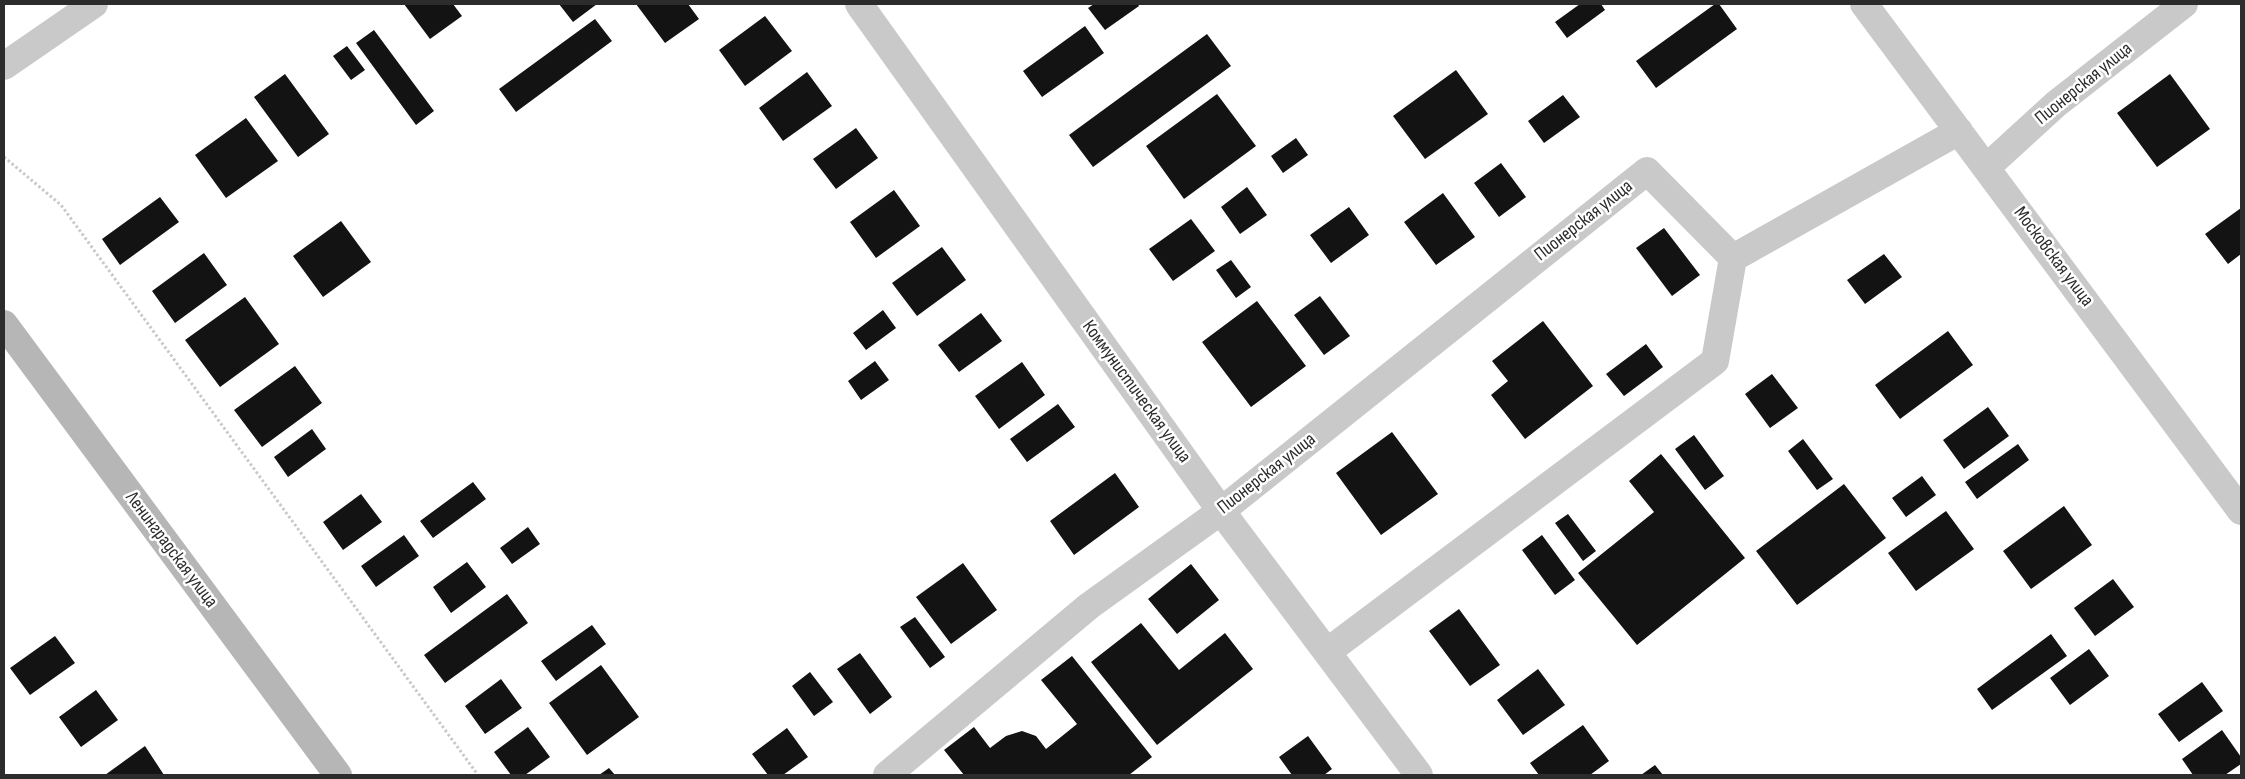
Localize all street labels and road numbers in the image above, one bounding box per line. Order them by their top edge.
street label: Пионерская улица [2031,38,2137,130]
street label: Пионерская улица [1530,176,1638,266]
street label: Московская улица [2008,203,2098,311]
street label: Коммунистическая улица [1077,316,1195,468]
street label: Пионерская улица [1213,429,1321,519]
street label: Ленинградская улица [120,488,222,612]

